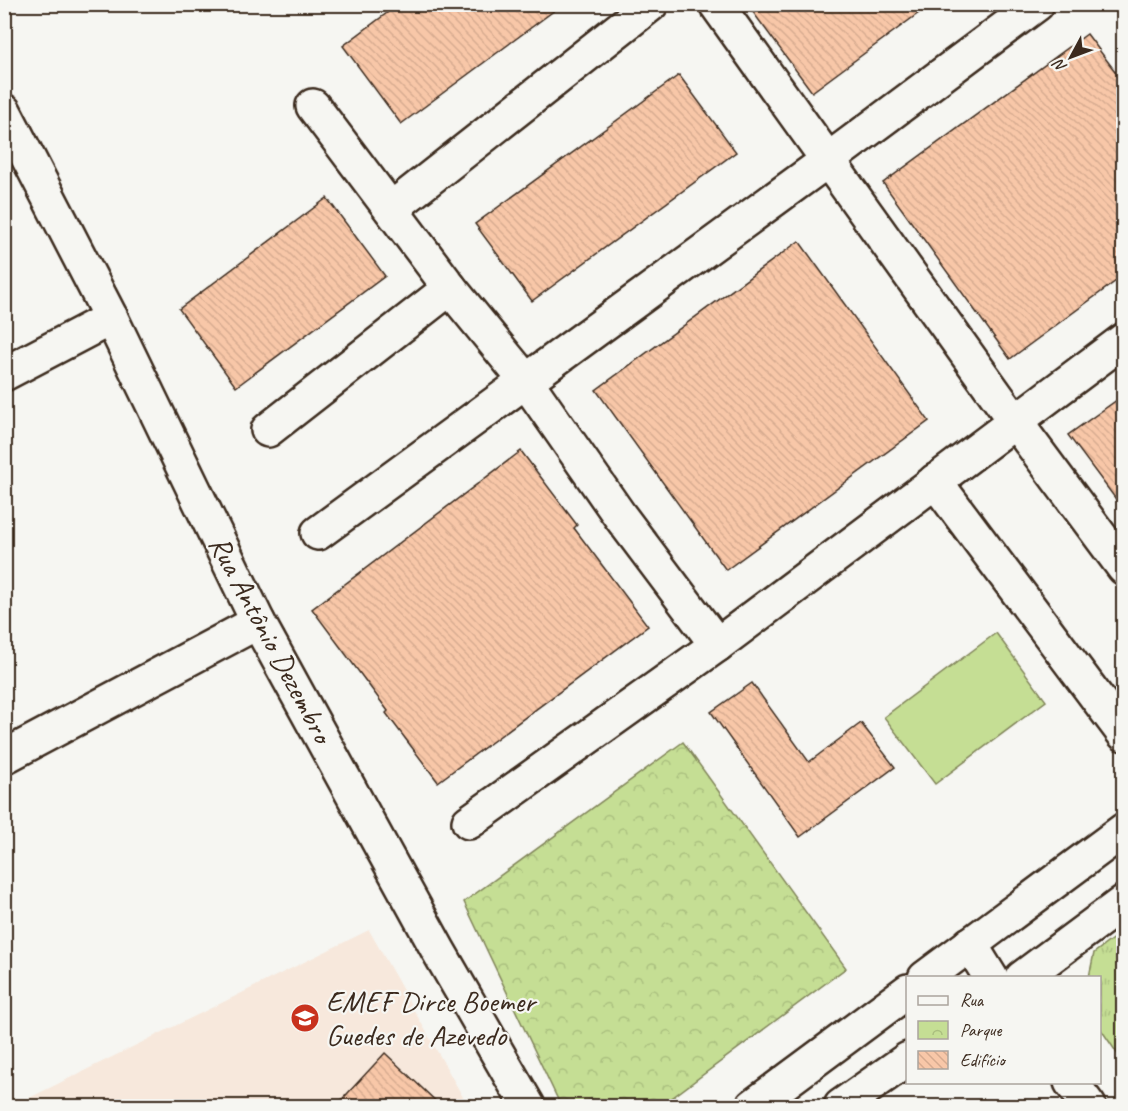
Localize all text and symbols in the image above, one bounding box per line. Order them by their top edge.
north arrow [1041,27,1101,87]
text: N [1048,54,1071,76]
street label: Rua Antônio Dezembro [200,529,343,752]
legend [906,976,1101,1084]
place label: EMEF Dirce Boemer Guedes de Azevedo [326,982,538,1054]
text: Rua [960,989,985,1011]
school or university icon: EMEF Dirce Boemer Guedes de Azevedo [289,1002,321,1034]
text: Parque [960,1019,1002,1041]
text: Edifício [960,1049,1006,1071]

